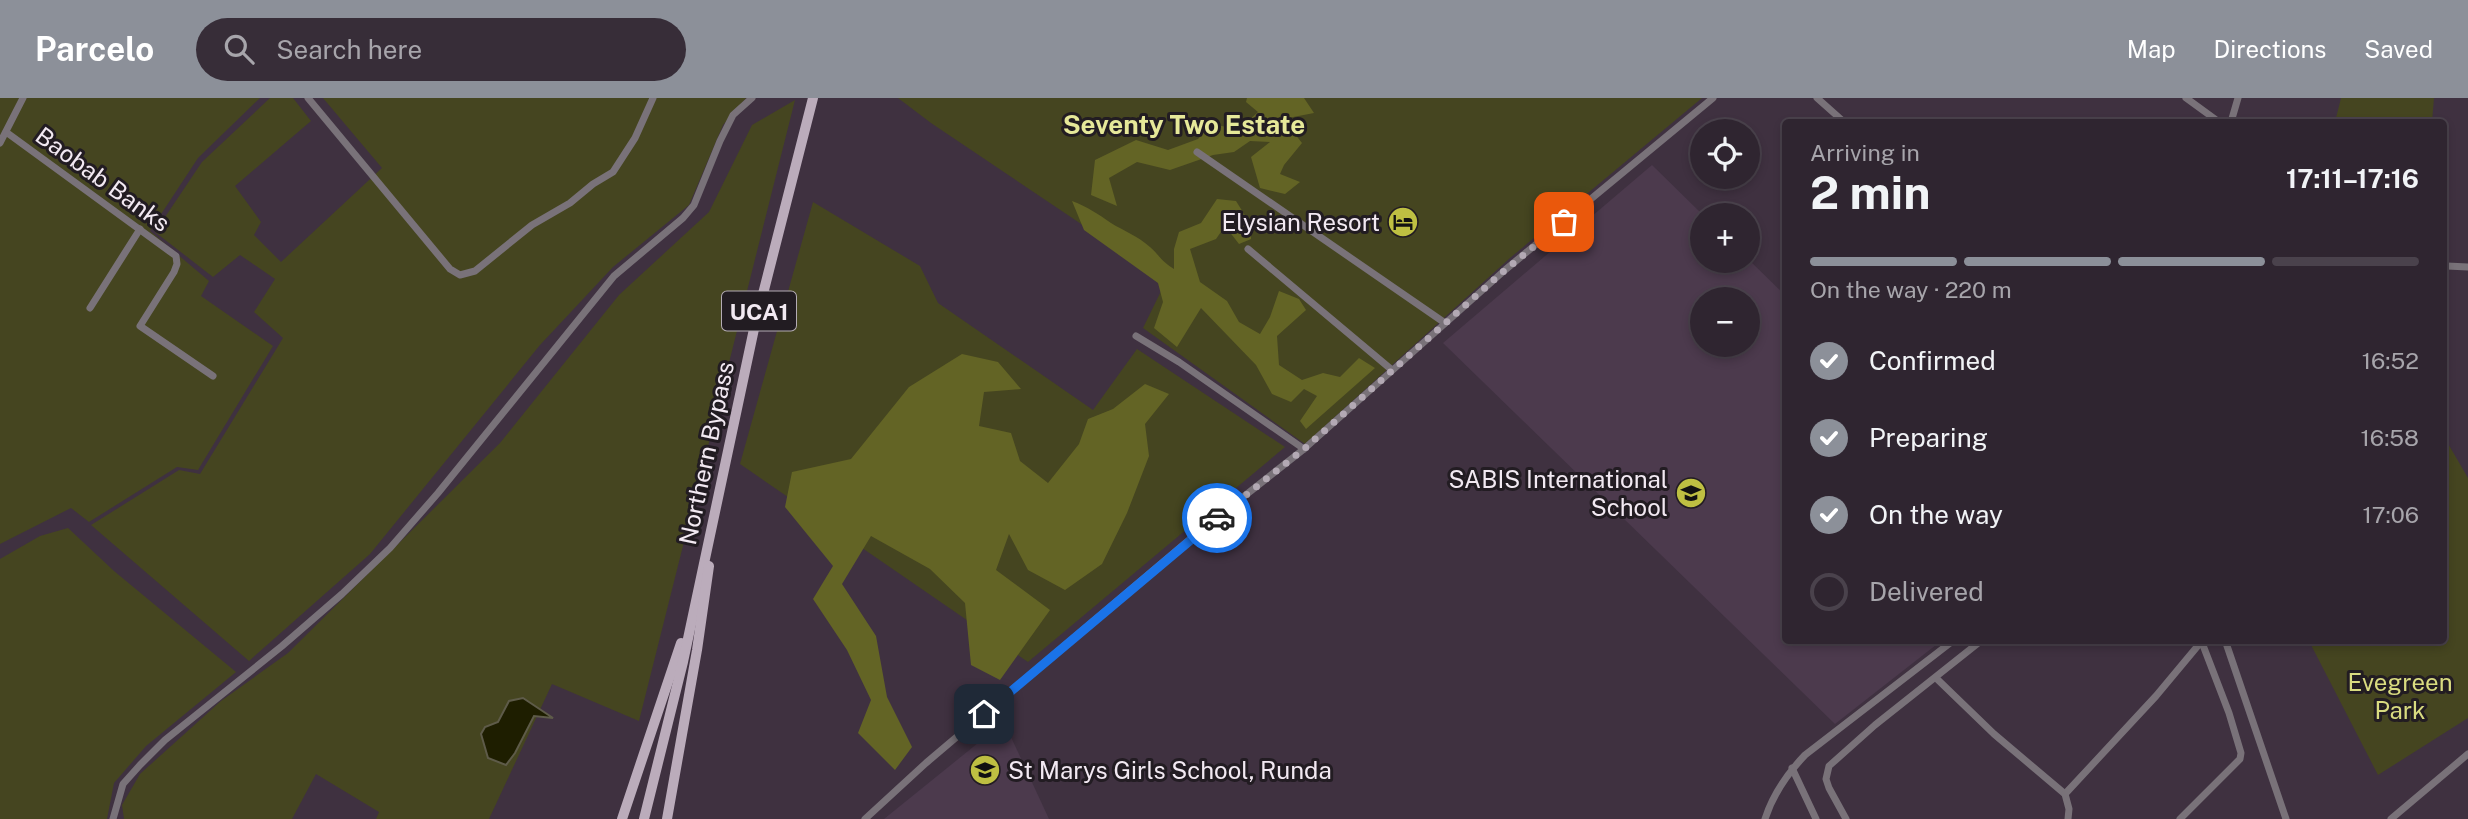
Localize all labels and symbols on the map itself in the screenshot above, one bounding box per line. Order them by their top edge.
district label: Seventy Two Estate [1063,109,1305,140]
street label: Baobab Banks [30,121,176,237]
pin [1534,192,1594,252]
hotel icon: Elysian Resort [1386,205,1420,239]
place label: Elysian Resort [1222,208,1380,236]
road number: UCA1 [722,292,796,330]
street label: Northern Bypass [673,359,739,547]
place label: SABIS International School [1448,465,1668,521]
school or university icon: SABIS International School [1674,476,1708,510]
courier [1182,483,1252,553]
park label: Evegreen Park [2347,668,2453,724]
pin [954,684,1014,744]
school or university icon: St Marys Girls School, Runda [968,753,1002,787]
place label: St Marys Girls School, Runda [1008,756,1332,784]

